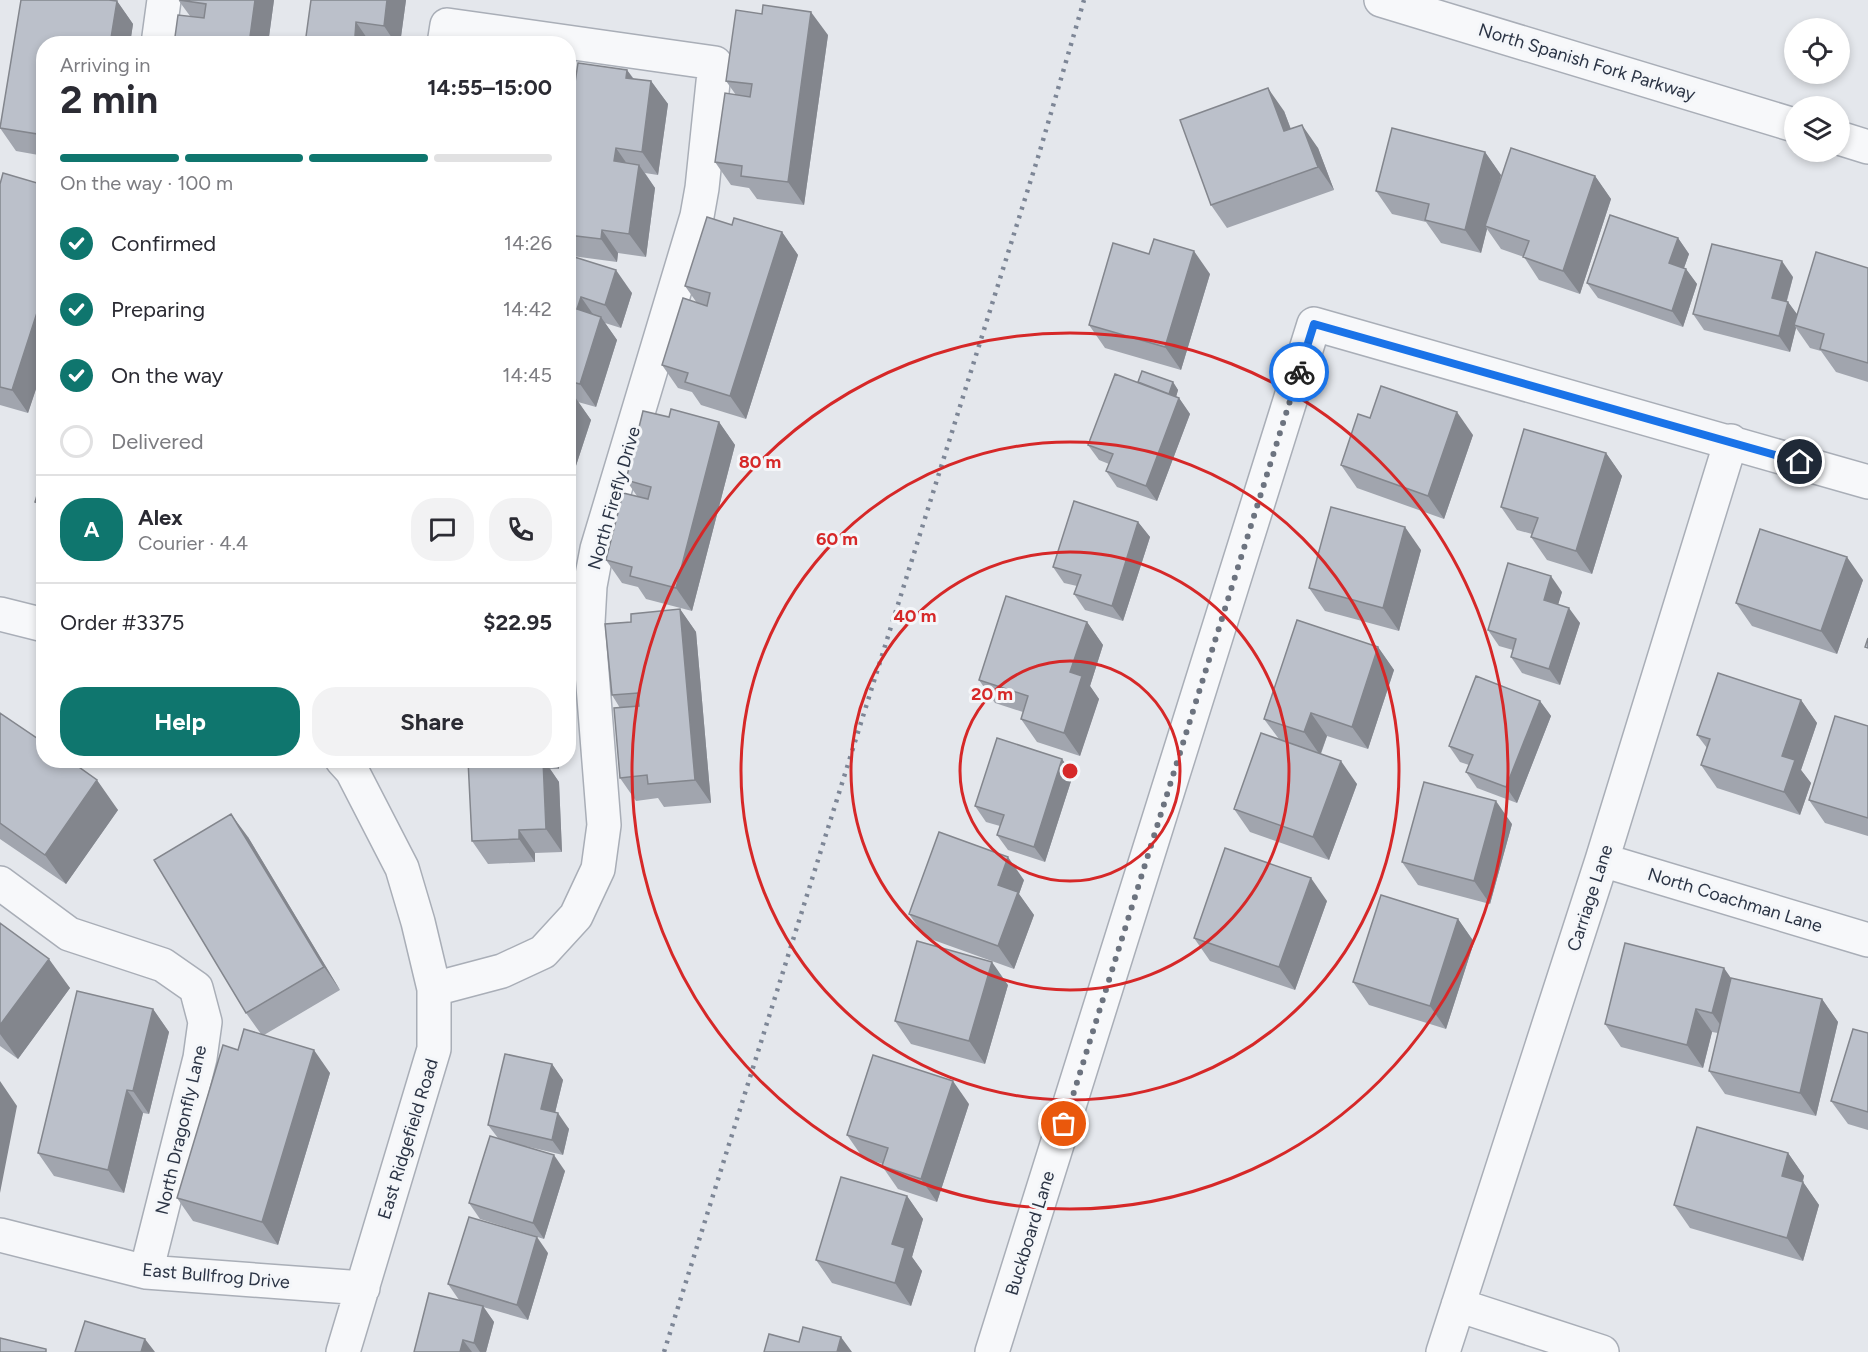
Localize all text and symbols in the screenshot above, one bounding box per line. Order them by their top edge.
street label: North Spanish Fork Parkway [1476,18,1699,106]
map controls [1784,18,1850,162]
button: locate [1784,18,1850,84]
text: Arriving in [60,53,150,77]
text: 14:55–15:00 [427,74,552,101]
text: 2 min [60,76,158,123]
button: layers [1784,96,1850,162]
text: On the way · 100 m [60,171,233,195]
icon: check [60,227,93,260]
text: Confirmed [111,230,216,257]
text: 14:26 [504,231,552,255]
icon: check [60,293,93,326]
text: Preparing [111,296,205,323]
text: 14:42 [503,297,552,321]
courier [1269,342,1329,402]
icon: bike [1283,356,1316,389]
icon: check [60,359,93,392]
text: On the way [111,362,223,389]
text: 14:45 [502,363,552,387]
street label: North Firefly Drive [583,424,645,572]
text: Delivered [111,428,204,455]
pin [1774,436,1825,487]
icon: home [1783,445,1816,478]
text: 80 m [739,451,781,473]
button: chat [411,498,474,561]
button: phone [489,498,552,561]
text: Alex [138,504,183,531]
text: A [84,516,99,543]
text: 60 m [816,528,858,550]
text: Courier · 4.4 [138,531,248,555]
text: 40 m [893,605,937,627]
text: Order #3375 [60,609,185,636]
text: $22.95 [483,609,552,636]
text: 20 m [971,683,1013,705]
button: Help [60,687,300,756]
button: Share [312,687,552,756]
centre of rings [1060,761,1080,781]
street label: Carriage Lane [1562,842,1618,954]
street label: North Coachman Lane [1645,863,1825,937]
street label: North Dragonfly Lane [151,1043,211,1217]
street label: East Ridgefield Road [373,1056,443,1222]
pin [1038,1098,1089,1149]
icon: bag [1047,1107,1080,1140]
street label: Buckboard Lane [1001,1168,1059,1298]
street label: East Bullfrog Drive [141,1259,291,1293]

